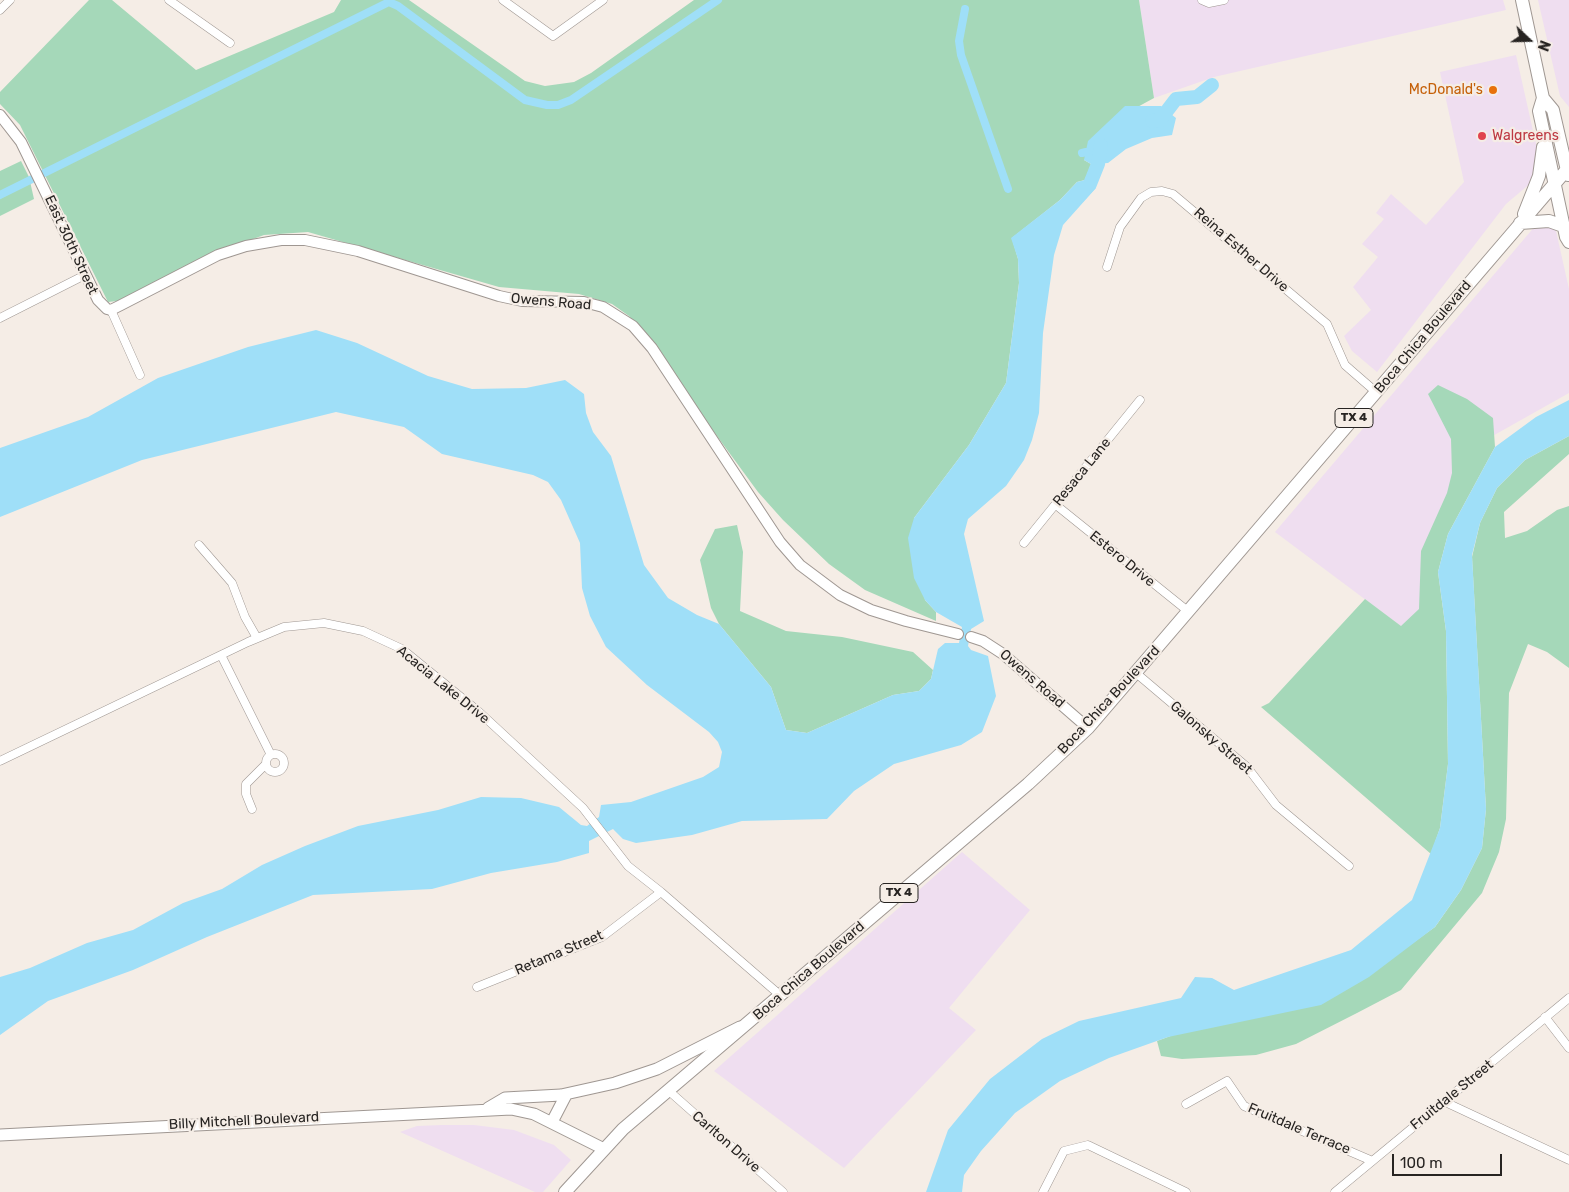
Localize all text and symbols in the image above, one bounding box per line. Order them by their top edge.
north arrow [1504,15,1554,65]
text: N [1534,38,1553,53]
place label: McDonald's [1409,82,1483,98]
marker: McDonald's [1487,84,1499,96]
place label: Walgreens [1492,128,1559,144]
marker: Walgreens [1476,130,1488,142]
street label: East 30th Street [41,193,101,297]
street label: Reina Esther Drive [1190,204,1292,296]
street label: Boca Chica Boulevard [1371,277,1475,397]
street label: Owens Road [510,290,592,314]
road number: TX 4 [1335,408,1373,428]
street label: Resaca Lane [1049,435,1115,509]
street label: Estero Drive [1086,528,1158,590]
street label: Acacia Lake Drive [393,642,493,728]
street label: Boca Chica Boulevard [1054,642,1164,758]
street label: Owens Road [996,646,1068,712]
street label: Galonsky Street [1167,698,1255,778]
road number: TX 4 [880,884,918,902]
street label: Boca Chica Boulevard [750,918,868,1024]
street label: Retama Street [512,927,606,979]
street label: Fruitdale Street [1407,1056,1497,1134]
street label: Fruitdale Terrace [1245,1100,1353,1158]
street label: Carlton Drive [688,1108,764,1176]
street label: Billy Mitchell Boulevard [168,1109,320,1133]
scale bar [1394,1144,1504,1176]
text: 100 m [1400,1154,1442,1172]

